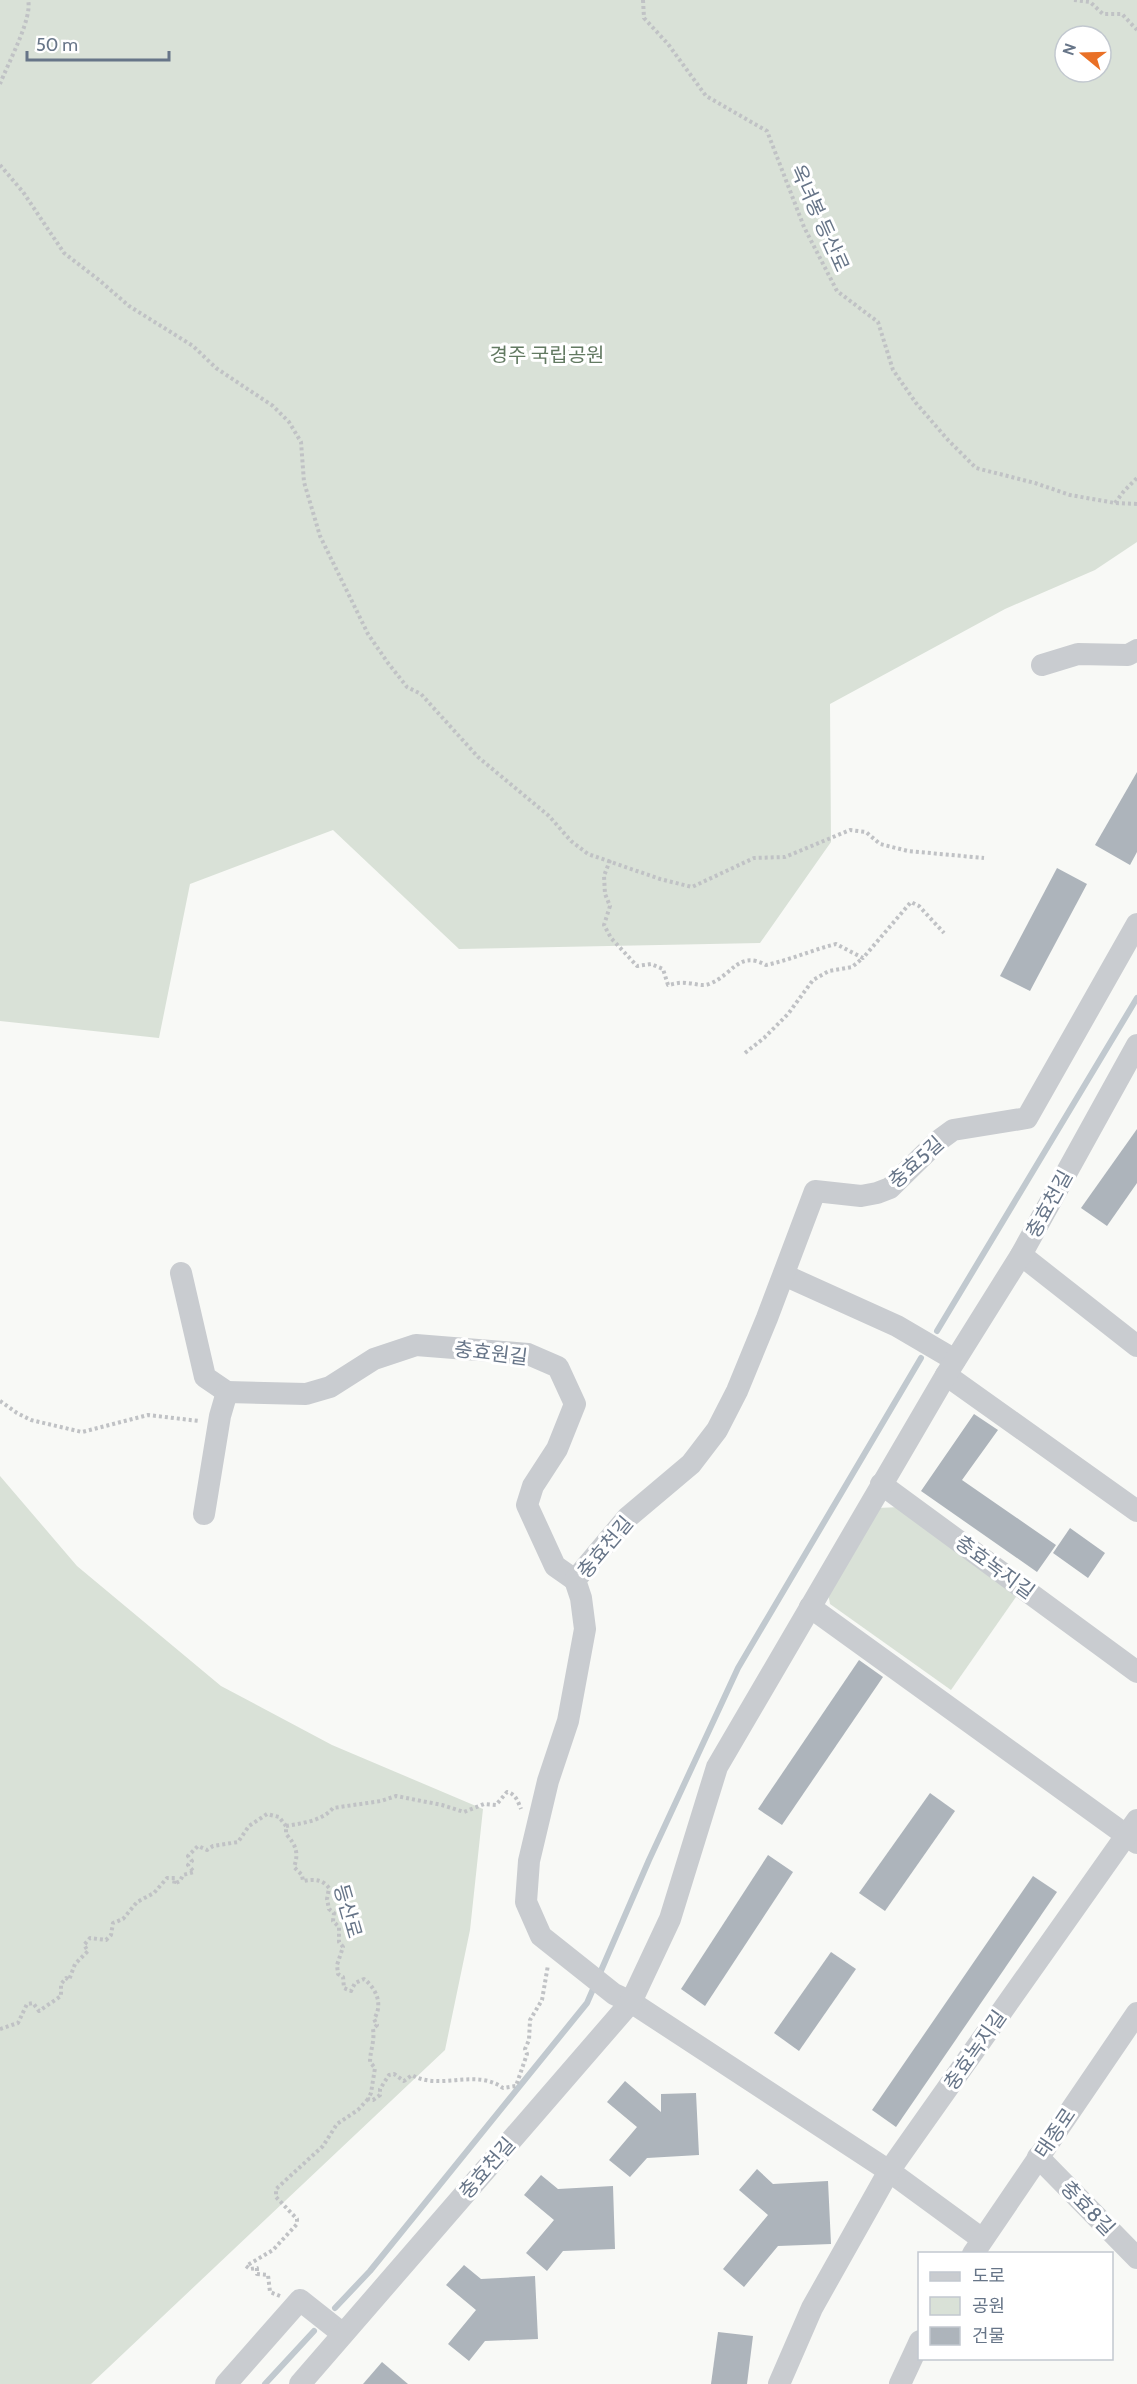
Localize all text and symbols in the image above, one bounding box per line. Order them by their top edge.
scale bar [27,24,170,62]
north arrow [1053,24,1113,84]
text: 50 m [36,34,78,56]
text: N [1058,41,1080,58]
street label: 옥녀봉 등산로 [786,161,854,275]
park label: 경주 국립공원 [490,343,604,367]
street label: 충효5길 [883,1131,949,1193]
street label: 충효천길 [1021,1166,1077,1242]
street label: 충효원길 [453,1337,529,1369]
street label: 충효천길 [572,1511,638,1583]
street label: 충효녹지길 [951,1530,1039,1604]
street label: 등산로 [329,1881,367,1941]
street label: 충효녹지길 [939,2005,1011,2095]
street label: 태종로 [1030,2103,1080,2163]
street label: 충효천길 [454,2132,520,2204]
street label: 충효8길 [1056,2175,1120,2241]
legend [918,2252,1113,2360]
text: 도로 [972,2265,1005,2287]
text: 공원 [972,2295,1005,2317]
text: 건물 [972,2325,1005,2347]

